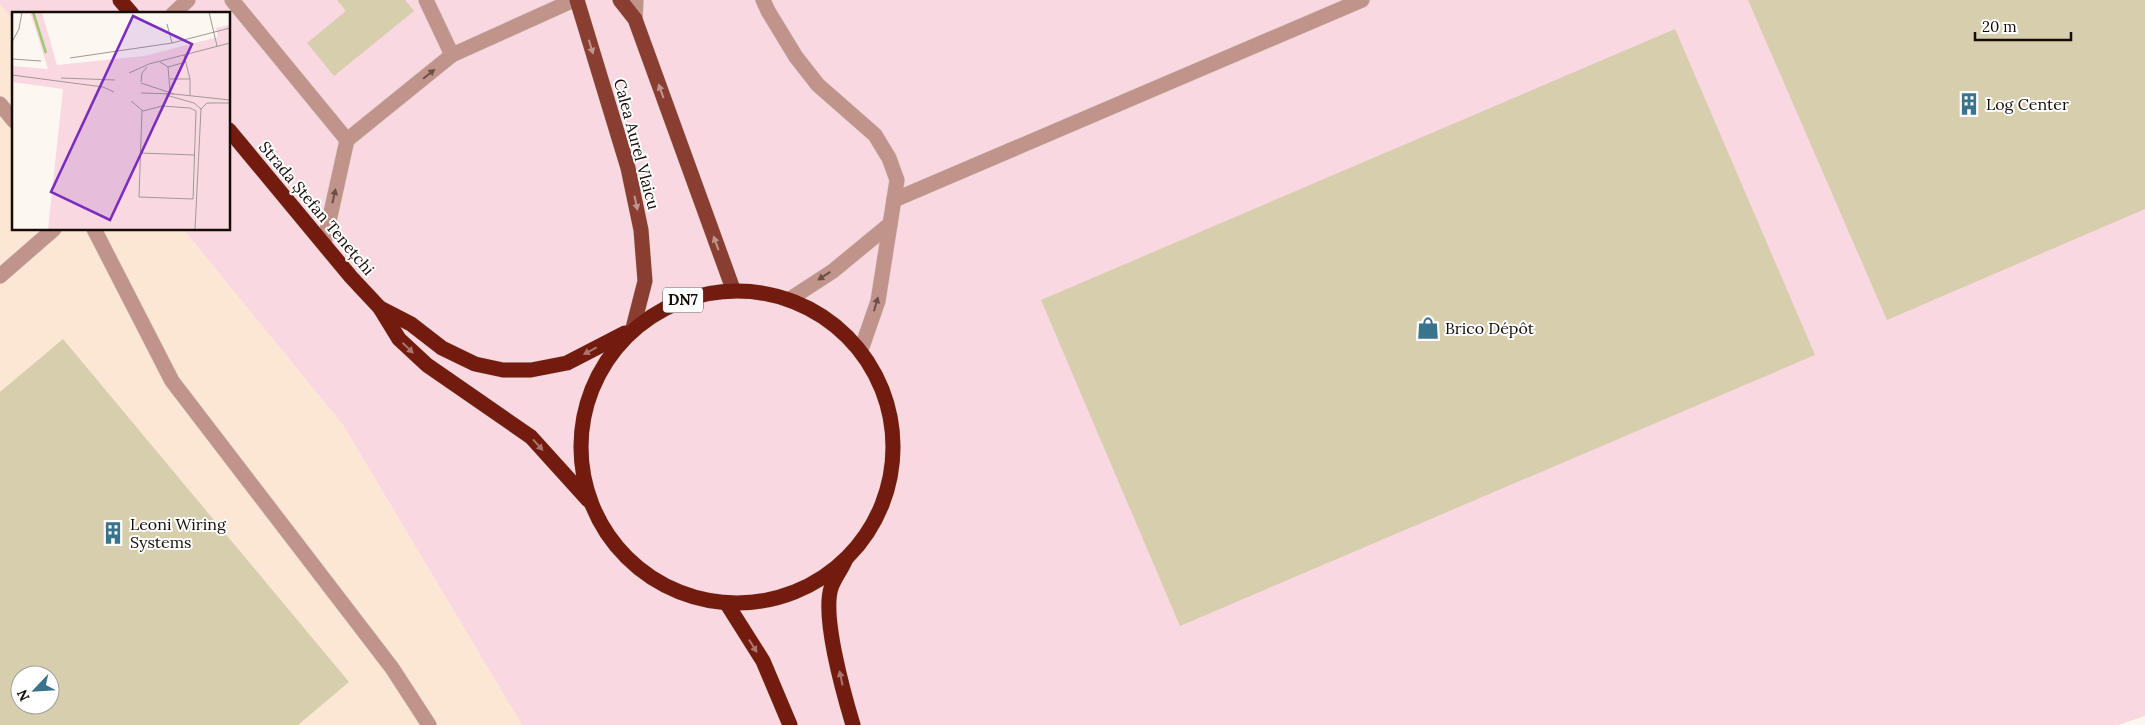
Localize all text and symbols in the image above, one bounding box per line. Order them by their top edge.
scale bar [1975,10,2071,42]
inset map [12,12,230,230]
text: 20 m [1982,17,2017,36]
one-way arrow [588,39,596,54]
one-way arrow [422,69,435,80]
street label: Calea Aurel Vlaicu [610,76,664,212]
one-way arrow [657,83,664,98]
building icon: Log Center [1956,91,1982,117]
place label: Log Center [1986,94,2069,114]
street label: Strada Ștefan Tenețchi [255,137,379,279]
one-way arrow [331,188,339,204]
one-way arrow [632,195,640,210]
one-way arrow [712,236,719,251]
one-way arrow [818,271,831,281]
road number: DN7 [663,288,703,312]
one-way arrow [873,297,881,312]
shop icon: Brico Dépôt [1415,315,1441,341]
place label: Brico Dépôt [1445,318,1535,338]
one-way arrow [402,342,414,354]
one-way arrow [583,347,596,356]
one-way arrow [532,438,544,450]
place label: Leoni Wiring Systems [130,514,227,552]
building icon: Leoni Wiring Systems [100,520,126,546]
one-way arrow [749,639,758,652]
north arrow [10,665,60,715]
one-way arrow [837,670,845,685]
text: N [13,687,34,704]

